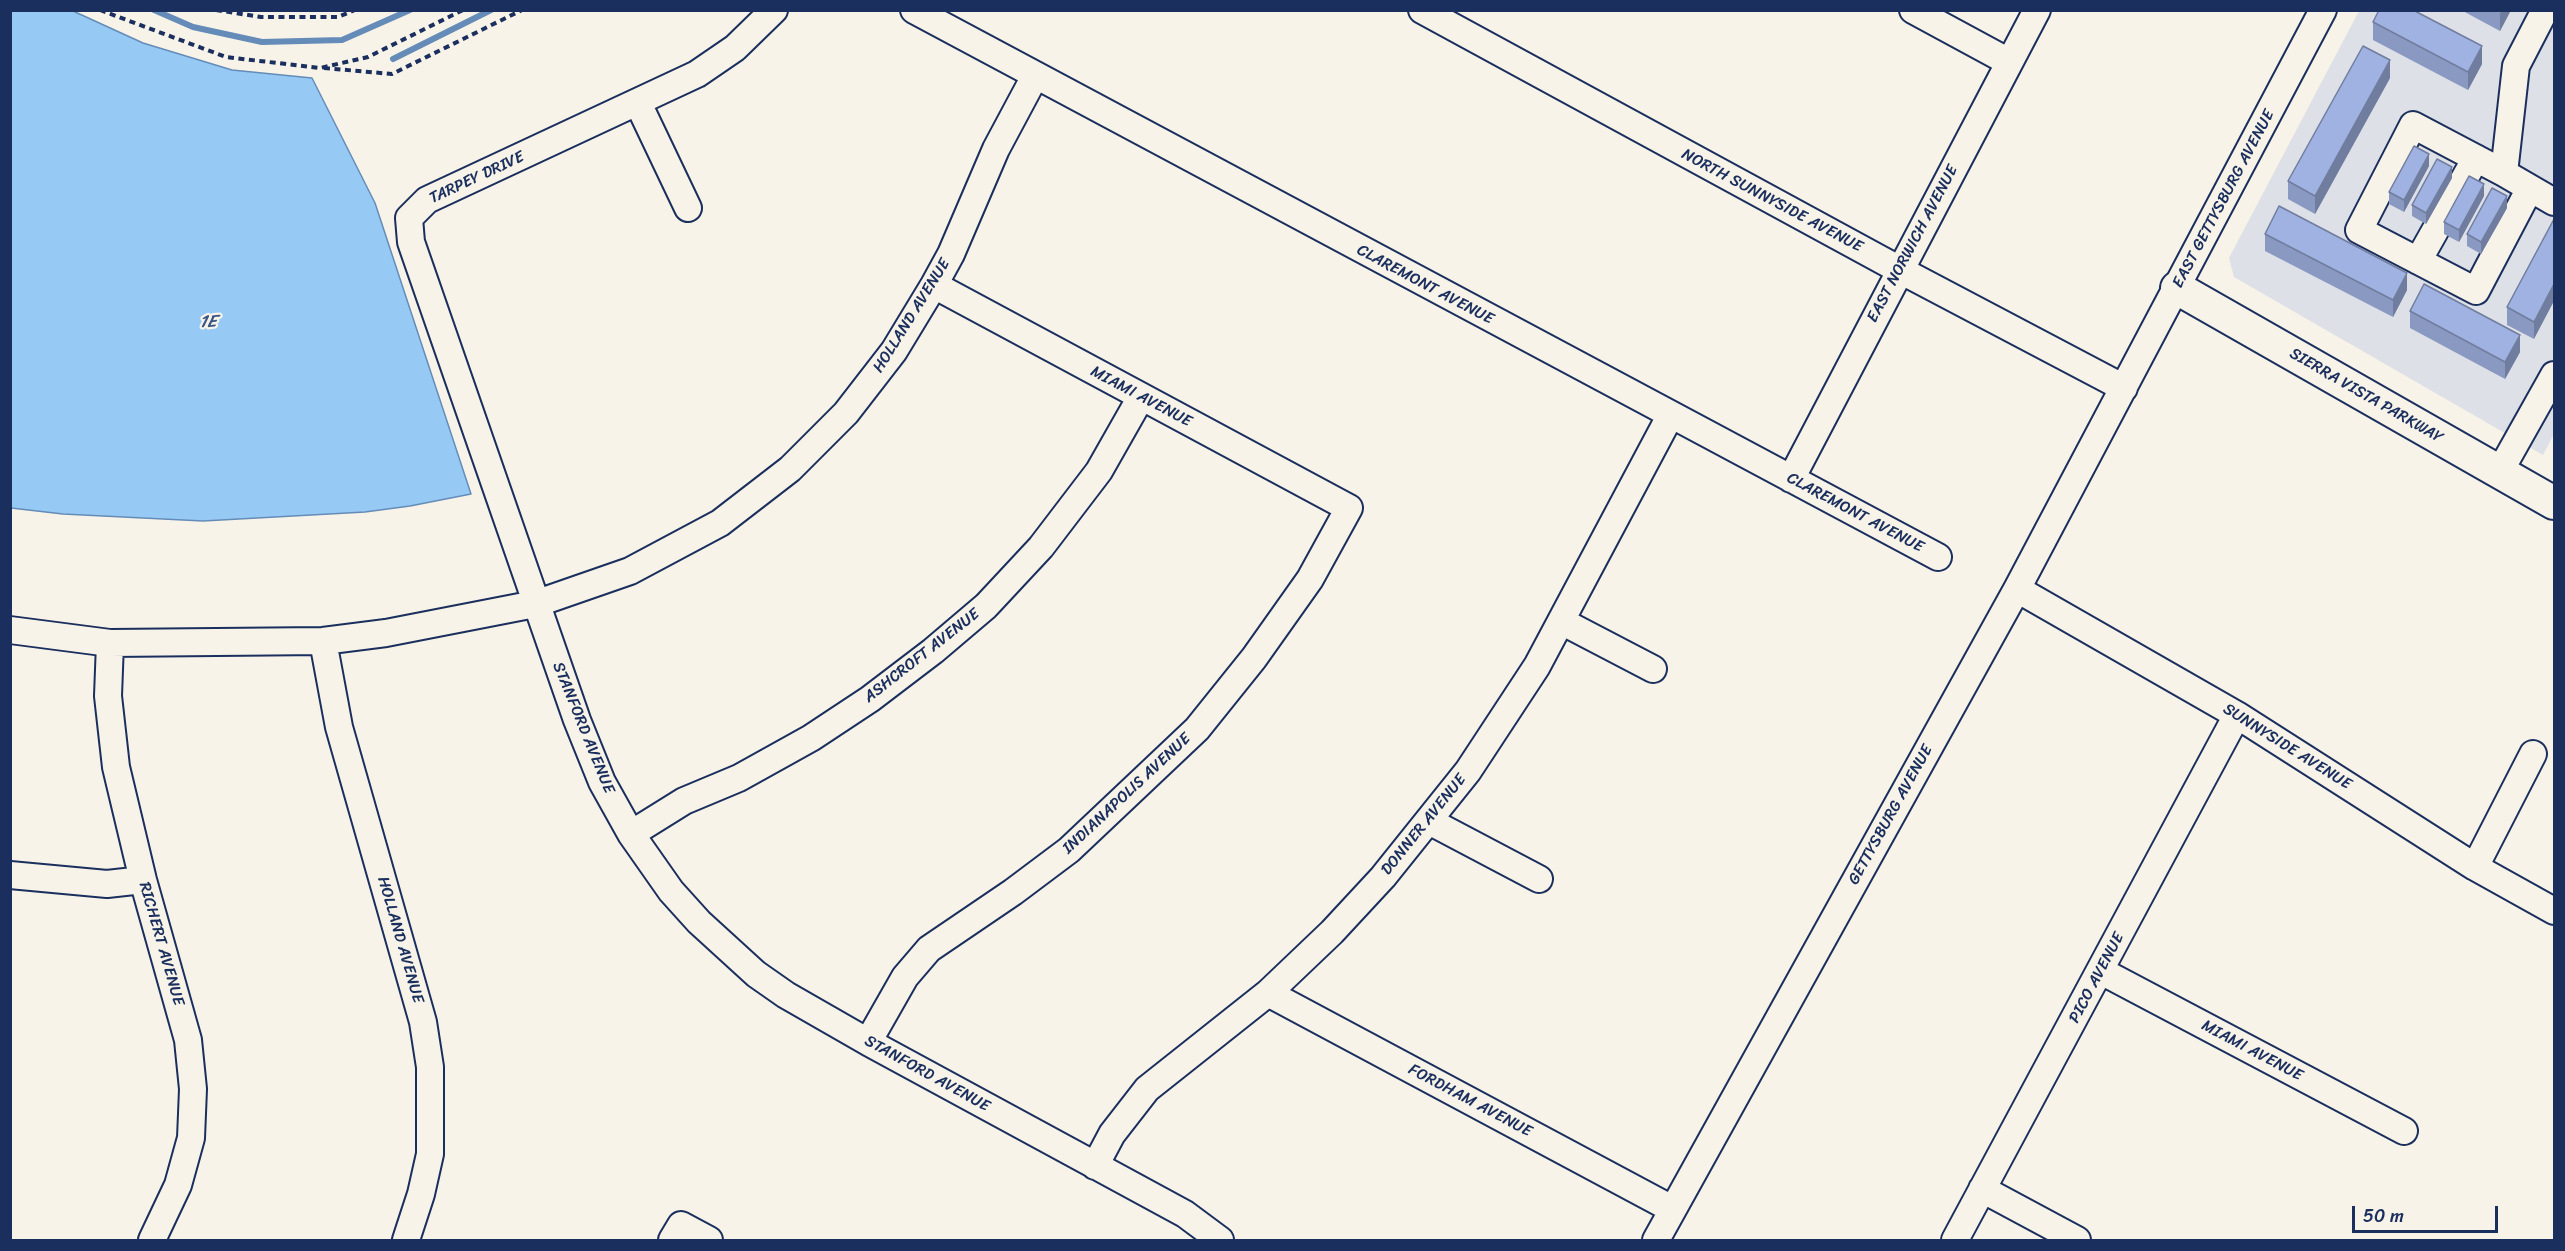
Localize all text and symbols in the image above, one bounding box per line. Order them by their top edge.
street label: EAST GETTYSBURG AVENUE [2169,107,2279,291]
street label: NORTH SUNNYSIDE AVENUE [1678,145,1866,257]
street label: TARPEY DRIVE [427,148,527,208]
street label: EAST NORWICH AVENUE [1863,162,1963,326]
street label: CLAREMONT AVENUE [1353,241,1497,329]
street label: HOLLAND AVENUE [869,255,955,377]
water label: 1E [199,311,217,333]
street label: SIERRA VISTA PARKWAY [2286,344,2446,448]
street label: MIAMI AVENUE [1087,362,1195,432]
street label: CLAREMONT AVENUE [1783,469,1927,557]
street label: ASHCROFT AVENUE [860,605,984,707]
street label: STANFORD AVENUE [548,659,618,797]
street label: SUNNYSIDE AVENUE [2219,700,2355,794]
street label: INDIANAPOLIS AVENUE [1059,730,1195,858]
street label: GETTYSBURG AVENUE [1845,742,1937,888]
street label: DONNER AVENUE [1377,771,1471,879]
street label: HOLLAND AVENUE [373,874,427,1006]
street label: RICHERT AVENUE [134,880,188,1008]
street label: PICO AVENUE [2065,929,2129,1027]
street label: MIAMI AVENUE [2198,1016,2306,1086]
street label: STANFORD AVENUE [861,1032,993,1116]
street label: FORDHAM AVENUE [1405,1060,1535,1142]
scale bar [2355,1194,2500,1232]
text: 50 m [2363,1200,2404,1232]

